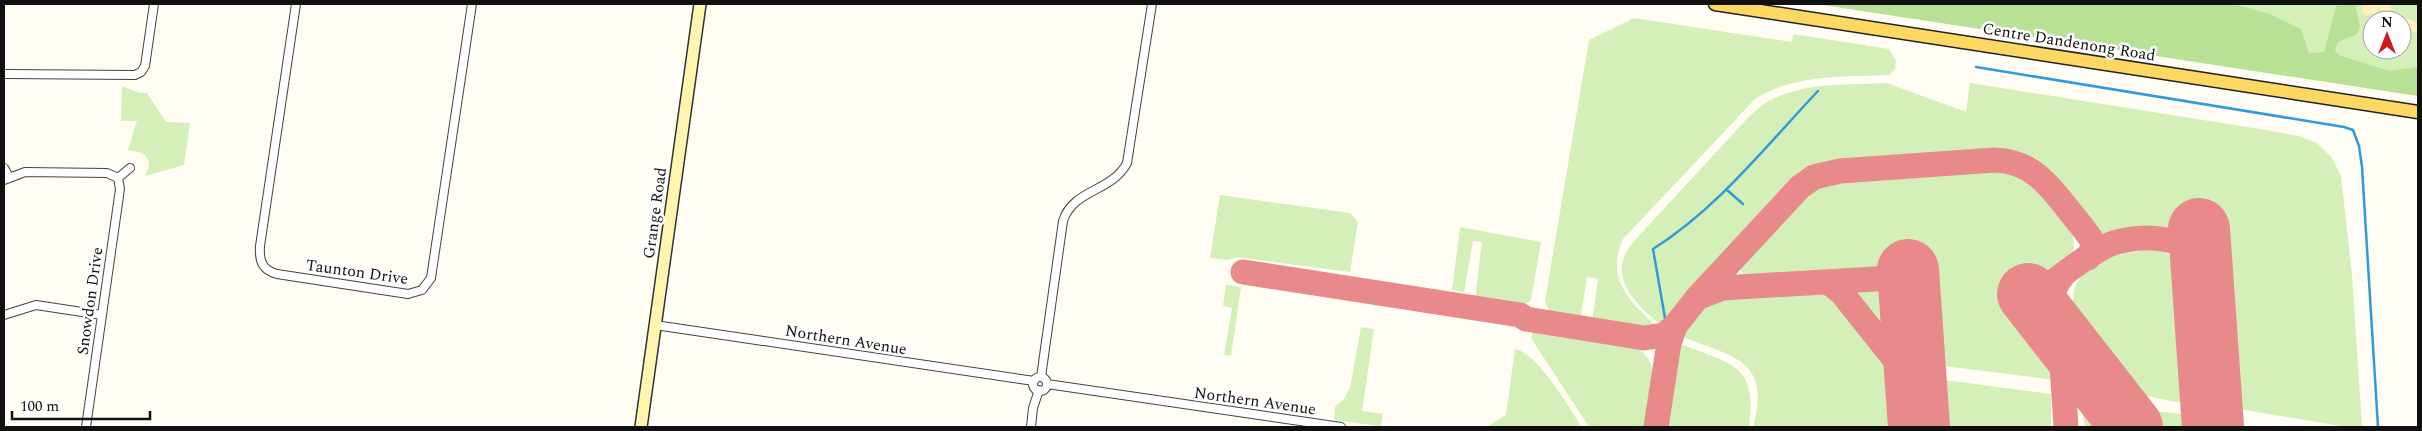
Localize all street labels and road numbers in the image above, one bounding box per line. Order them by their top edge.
street label: Centre Dandenong Road [1981,16,2157,68]
street label: Grange Road [637,166,673,260]
street label: Snowdon Drive [71,246,109,356]
street label: Taunton Drive [304,253,410,291]
street label: Northern Avenue [783,319,909,361]
street label: Northern Avenue [1192,381,1318,421]

